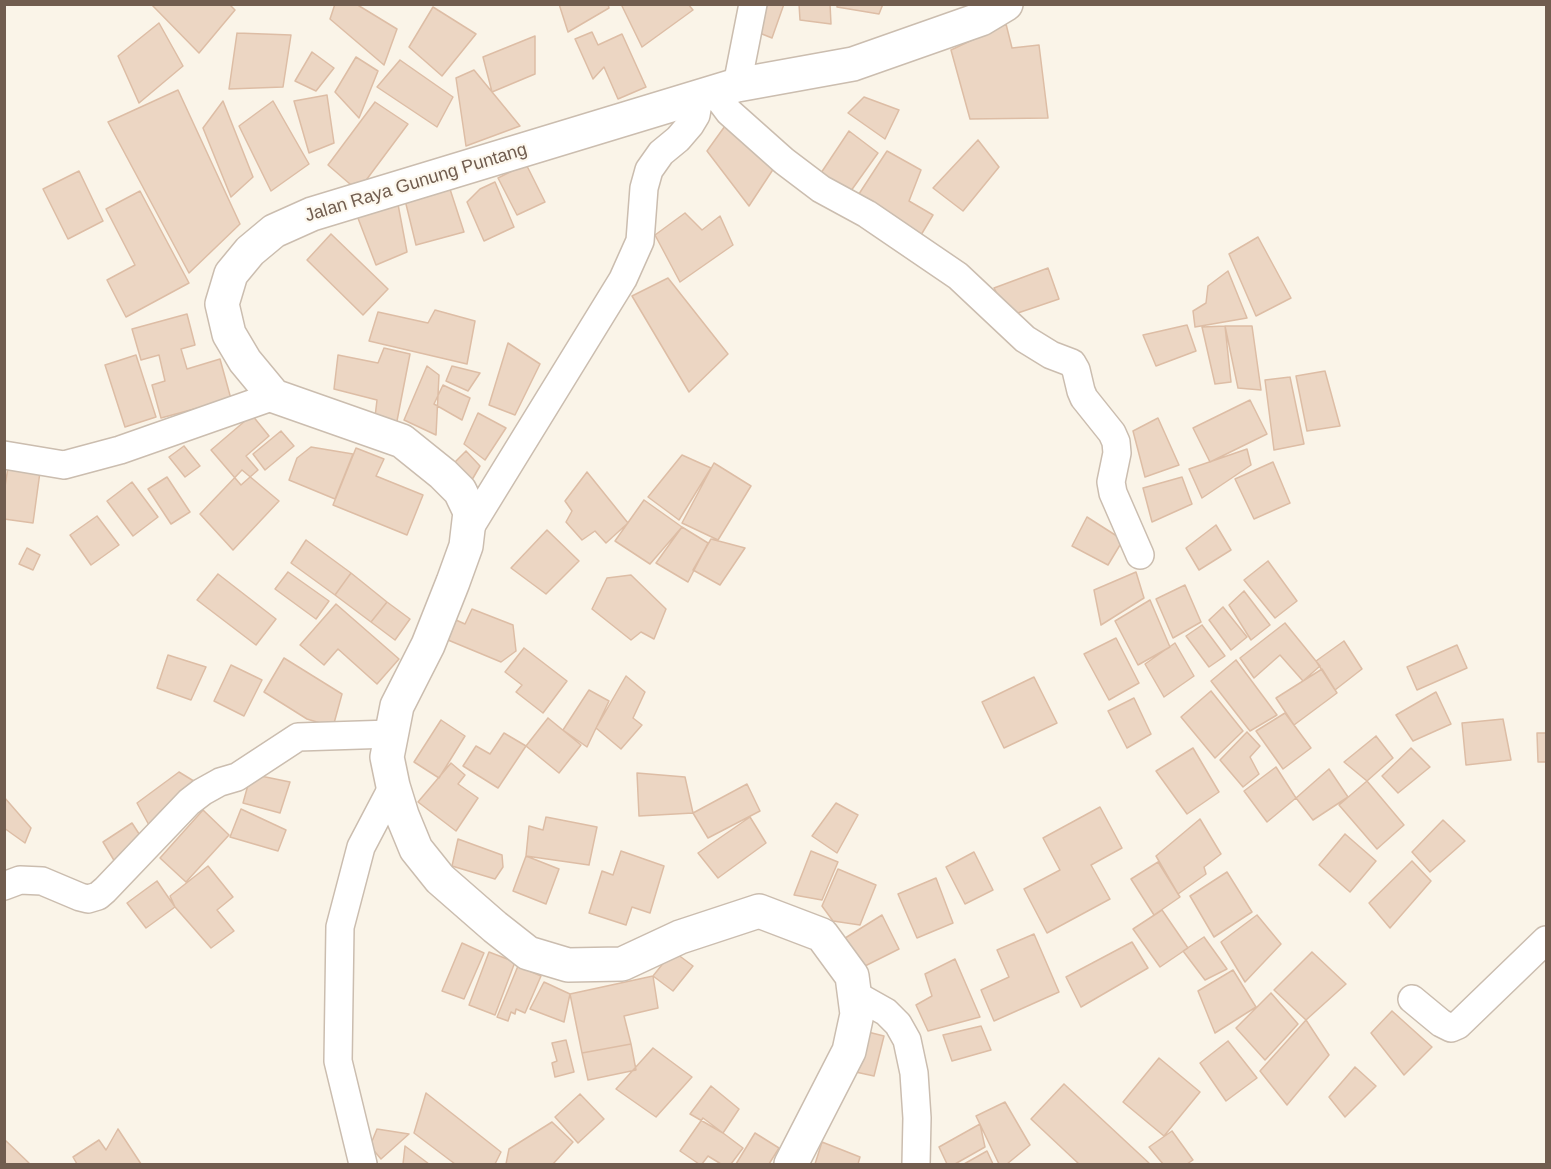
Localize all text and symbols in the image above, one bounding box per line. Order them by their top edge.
street label: Jalan Raya Gunung Puntang [302,139,530,227]

